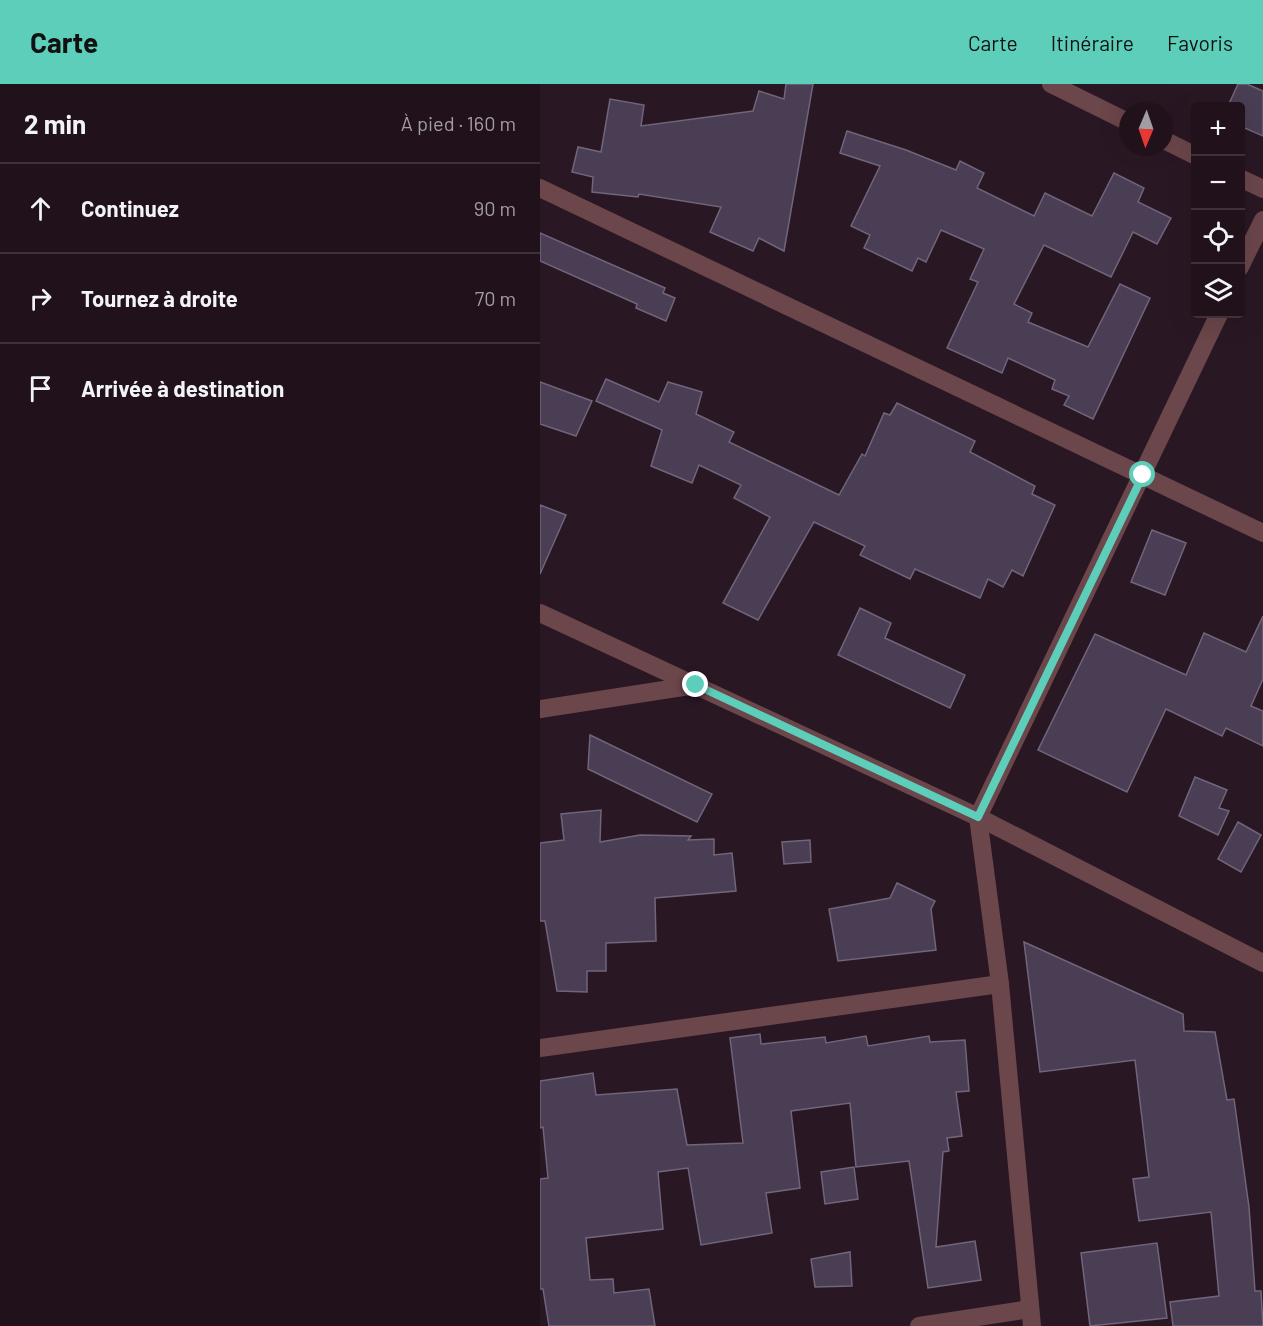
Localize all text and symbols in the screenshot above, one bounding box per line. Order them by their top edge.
text: Carte [30,25,98,59]
text: Carte [968,30,1018,55]
text: Itinéraire [1051,30,1134,55]
text: Favoris [1167,30,1233,55]
north arrow [1119,102,1173,156]
map controls [1191,102,1245,318]
button: + [1191,102,1245,156]
text: 2 min [24,108,86,139]
text: À pied · 160 m [401,111,516,135]
button: − [1191,156,1245,210]
icon: ahead [24,192,57,225]
text: Continuez [81,195,179,221]
text: 90 m [474,196,516,220]
button: locate [1191,210,1245,264]
button: layers [1191,264,1245,318]
icon: right [24,282,57,315]
text: Tournez à droite [81,285,238,311]
text: 70 m [475,286,516,310]
icon: arrive [24,372,57,405]
text: Arrivée à destination [81,375,284,401]
route start [1129,461,1155,487]
route end [682,671,708,697]

